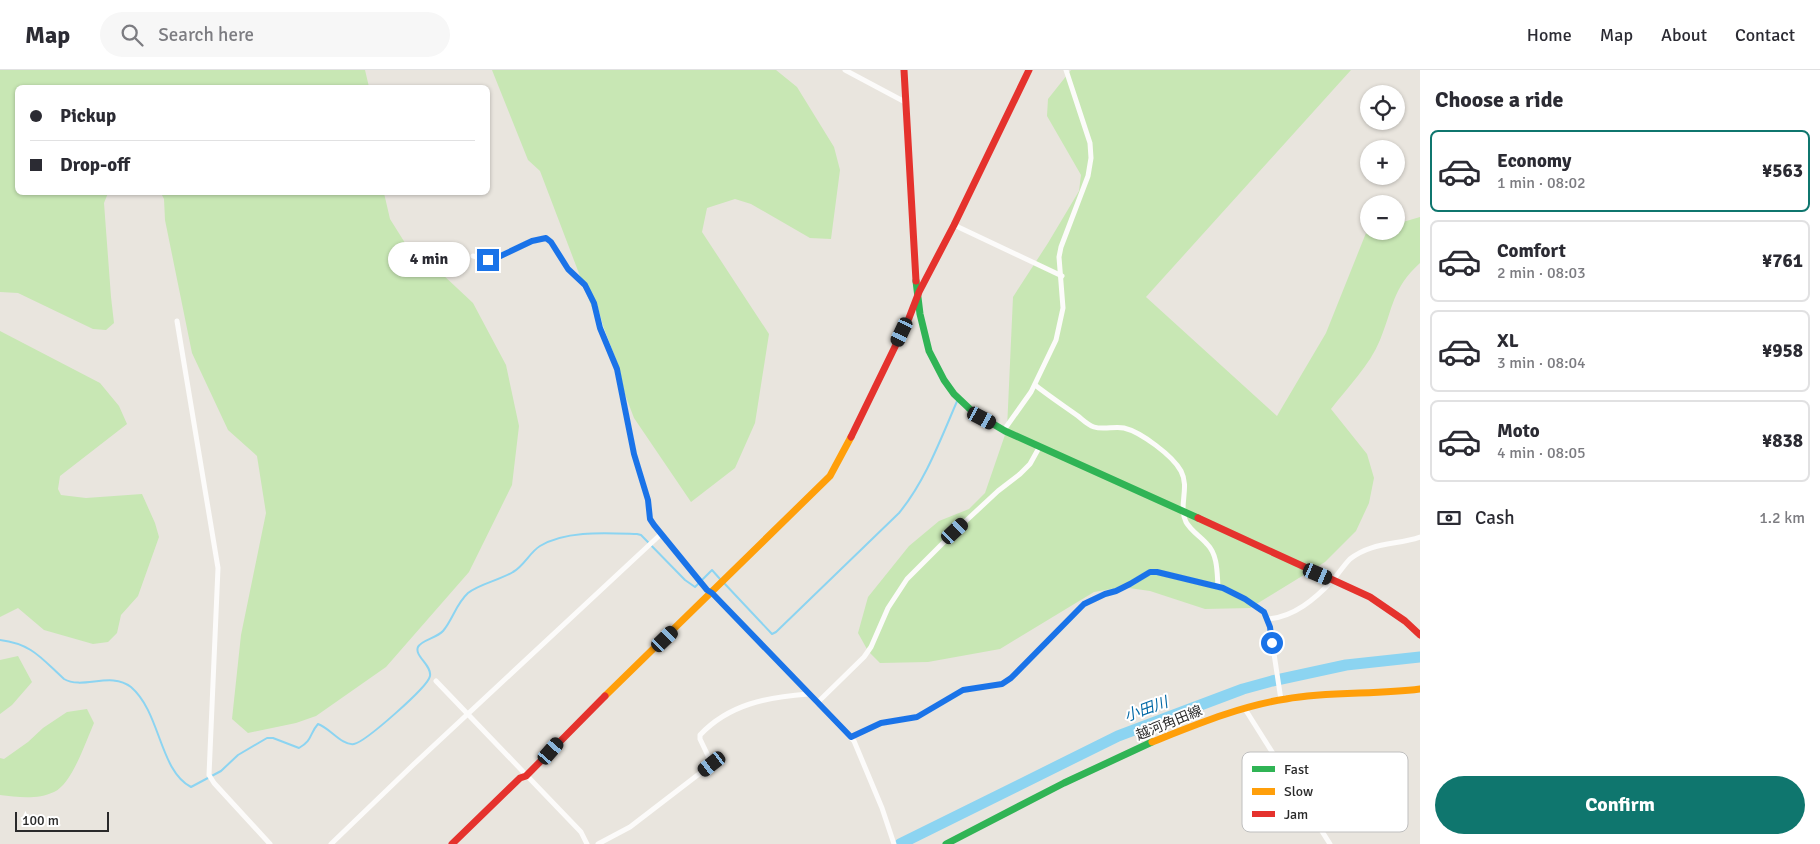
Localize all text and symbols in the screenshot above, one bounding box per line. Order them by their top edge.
search box [100,12,450,57]
text: Map [25,20,70,50]
icon: search [118,21,146,49]
text: Search here [158,23,254,47]
text: Home [1527,24,1572,46]
text: Map [1600,24,1633,46]
text: About [1661,24,1707,46]
text: Contact [1735,24,1795,46]
map controls [1360,85,1405,240]
button: locate [1360,85,1405,130]
text: Choose a ride [1435,86,1563,113]
text: Pickup [60,104,116,128]
button: + [1360,140,1405,185]
icon: car [1437,149,1482,194]
text: Economy [1497,149,1571,173]
text: Drop-off [60,153,130,177]
text: ¥563 [1762,159,1803,183]
text: 1 min · 08:02 [1497,173,1586,193]
button: − [1360,195,1405,240]
icon: car [1437,239,1482,284]
text: Comfort [1497,239,1566,263]
callout: 4 min [388,242,470,278]
text: 4 min [410,249,448,269]
route end [477,249,499,271]
text: ¥761 [1762,249,1803,273]
text: 2 min · 08:03 [1497,263,1586,283]
car [888,315,915,349]
icon: car [1437,329,1482,374]
text: XL [1497,329,1519,353]
text: ¥958 [1762,339,1803,363]
text: 3 min · 08:04 [1497,353,1586,373]
car [965,404,998,432]
icon: car [1437,419,1482,464]
text: Moto [1497,419,1540,443]
text: ¥838 [1762,429,1803,453]
text: 4 min · 08:05 [1497,443,1586,463]
icon: cash [1435,504,1463,532]
text: Cash [1475,506,1515,530]
text: 1.2 km [1759,508,1805,528]
car [938,515,971,547]
car [1301,561,1334,587]
car [648,623,681,655]
route start [1261,632,1283,654]
water label: 小田川 [1122,692,1172,725]
street label: 越河角田線 [1133,702,1205,744]
car [535,735,566,767]
car [695,749,728,779]
legend [1242,752,1408,832]
text: Fast [1284,761,1309,778]
button: Confirm [1435,776,1805,834]
text: Slow [1284,783,1313,800]
text: Jam [1284,806,1308,823]
scale bar [15,809,109,832]
text: 100 m [22,812,59,829]

